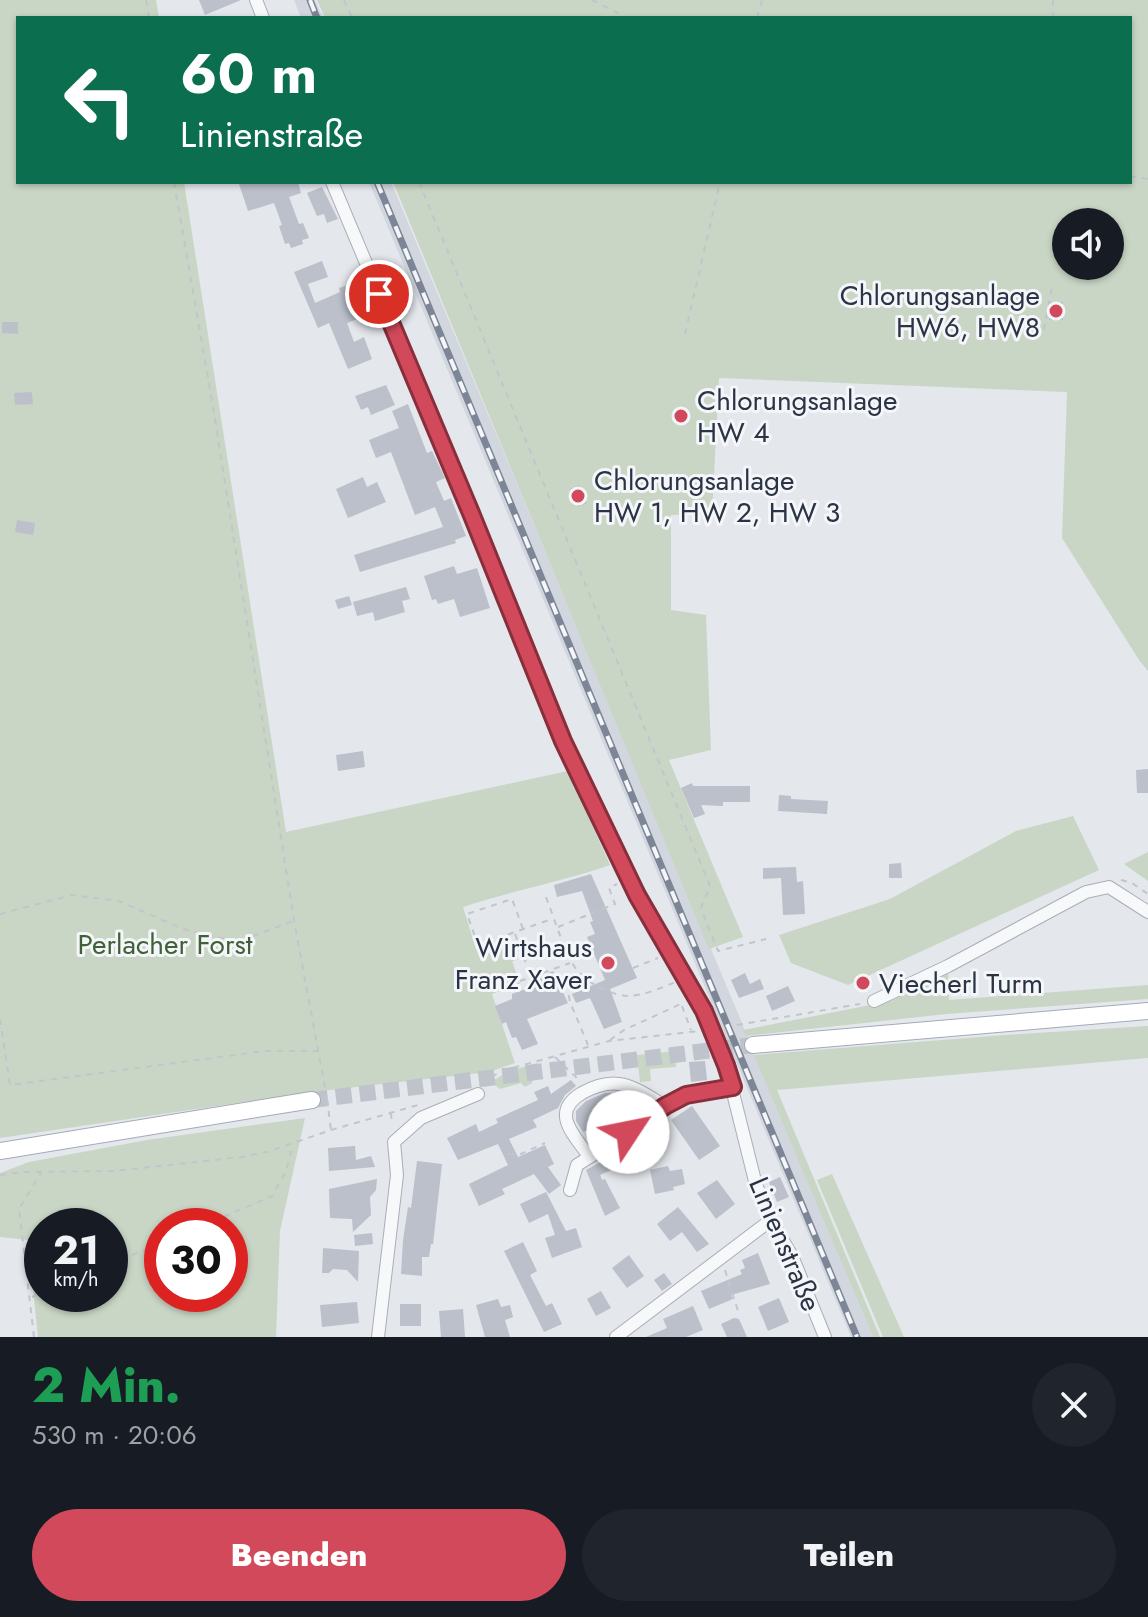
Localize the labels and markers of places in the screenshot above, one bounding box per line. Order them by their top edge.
pin [345,260,413,328]
place label: Chlorungsanlage HW6, HW8 [840,275,1040,348]
marker: Chlorungsanlage HW6, HW8 [1047,302,1065,320]
place label: Chlorungsanlage HW 4 [697,380,897,453]
marker: Chlorungsanlage HW 4 [672,407,690,425]
place label: Chlorungsanlage HW 1, HW 2, HW 3 [594,460,840,533]
marker: Chlorungsanlage HW 1, HW 2, HW 3 [569,487,587,505]
place label: Wirtshaus Franz Xaver [455,927,592,1000]
marker: Wirtshaus Franz Xaver [599,954,617,972]
place label: Viecherl Turm [879,963,1043,1004]
marker: Viecherl Turm [854,974,872,992]

